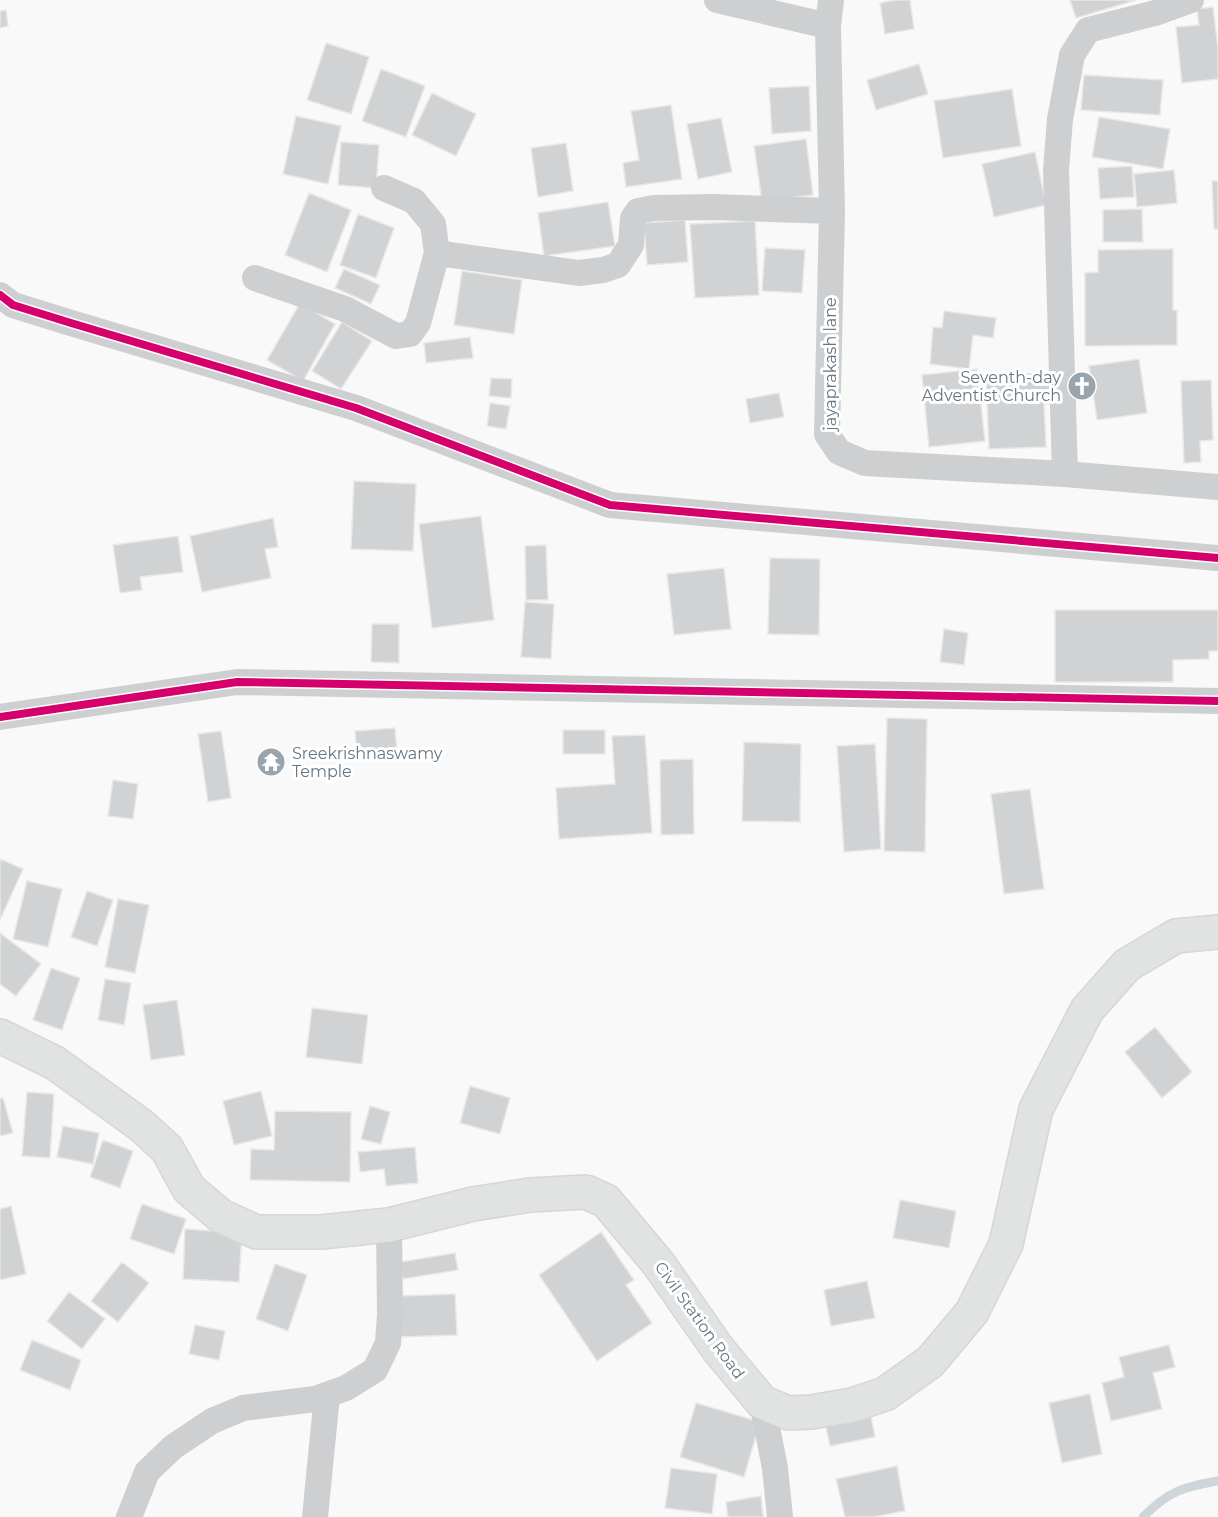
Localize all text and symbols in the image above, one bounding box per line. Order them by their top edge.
street label: jayaprakash lane [821,297,840,433]
place label: Seventh-day Adventist Church [922,368,1061,405]
church icon: Seventh-day Adventist Church [1066,370,1098,402]
place label: Sreekrishnaswamy Temple [292,744,443,781]
temple icon: Sreekrishnaswamy Temple [255,746,287,778]
street label: Civil Station Road [651,1258,748,1383]

